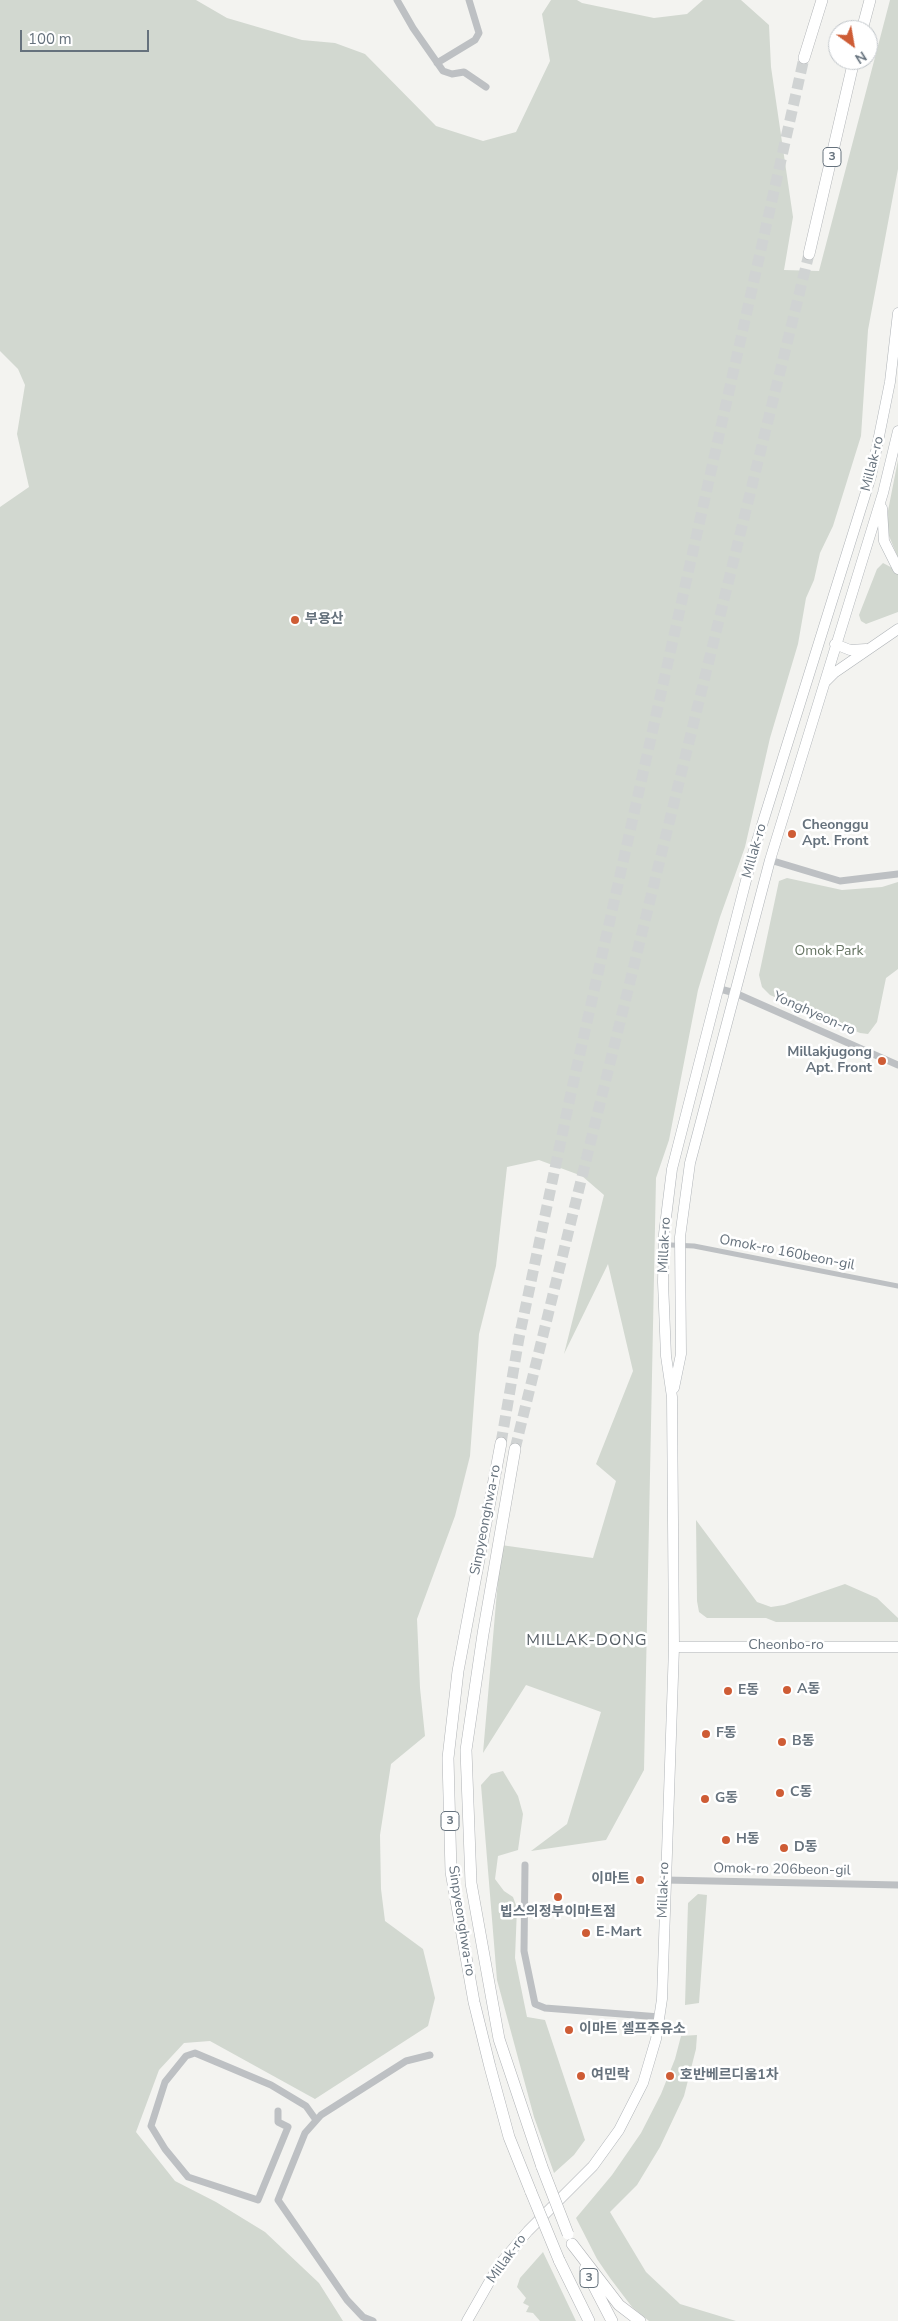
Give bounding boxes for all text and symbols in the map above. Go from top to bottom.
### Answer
scale bar [22,20,151,52]
north arrow [828,20,878,70]
text: 100 m [28,29,72,49]
text: N [851,46,870,68]
road number: 3 [823,148,841,166]
street label: Millak-ro [858,435,888,493]
place label: 부용산 [305,612,344,628]
marker: 부용산 [289,614,301,626]
place label: Cheonggu Apt. Front [802,818,869,850]
street label: Millak-ro [739,822,771,880]
marker: Cheonggu Apt. Front [786,828,798,840]
park label: Omok Park [794,944,864,960]
street label: Yonghyeon-ro [770,988,858,1040]
place label: Millakjugong Apt. Front [787,1045,872,1078]
marker: Millakjugong Apt. Front [876,1055,888,1067]
street label: Millak-ro [655,1217,675,1273]
street label: Omok-ro 160beon-gil [718,1232,856,1274]
street label: Sinpyeonghwa-ro [467,1463,505,1577]
district label: MILLAK-DONG [525,1631,649,1651]
street label: Cheonbo-ro [748,1638,824,1654]
place label: A동 [797,1682,820,1698]
place label: E동 [738,1683,759,1699]
marker: A동 [781,1684,793,1696]
marker: E동 [722,1685,734,1697]
place label: F동 [716,1726,737,1742]
marker: F동 [700,1728,712,1740]
place label: B동 [792,1734,815,1750]
marker: B동 [776,1736,788,1748]
place label: C동 [790,1785,812,1801]
marker: C동 [774,1787,786,1799]
place label: G동 [715,1791,738,1807]
marker: G동 [699,1793,711,1805]
road number: 3 [441,1812,459,1830]
place label: H동 [736,1832,760,1848]
marker: H동 [720,1834,732,1846]
place label: D동 [794,1840,818,1856]
marker: D동 [778,1842,790,1854]
street label: Omok-ro 206beon-gil [713,1860,851,1880]
street label: Millak-ro [655,1862,673,1918]
street label: Sinpyeonghwa-ro [444,1864,478,1978]
place label: 이마트 [591,1872,630,1888]
marker: 이마트 [634,1874,646,1886]
marker: 빕스의정부이마트점 [552,1891,564,1903]
place label: 빕스의정부이마트점 [500,1905,616,1921]
place label: E-Mart [596,1925,641,1941]
marker: E-Mart [580,1927,592,1939]
place label: 이마트 셀프주유소 [579,2022,686,2038]
marker: 이마트 셀프주유소 [563,2024,575,2036]
place label: 여민락 [591,2068,630,2084]
place label: 호반베르디움1차 [680,2068,779,2084]
marker: 여민락 [575,2070,587,2082]
marker: 호반베르디움1차 [664,2070,676,2082]
street label: Millak-ro [484,2231,530,2287]
road number: 3 [580,2268,598,2288]

